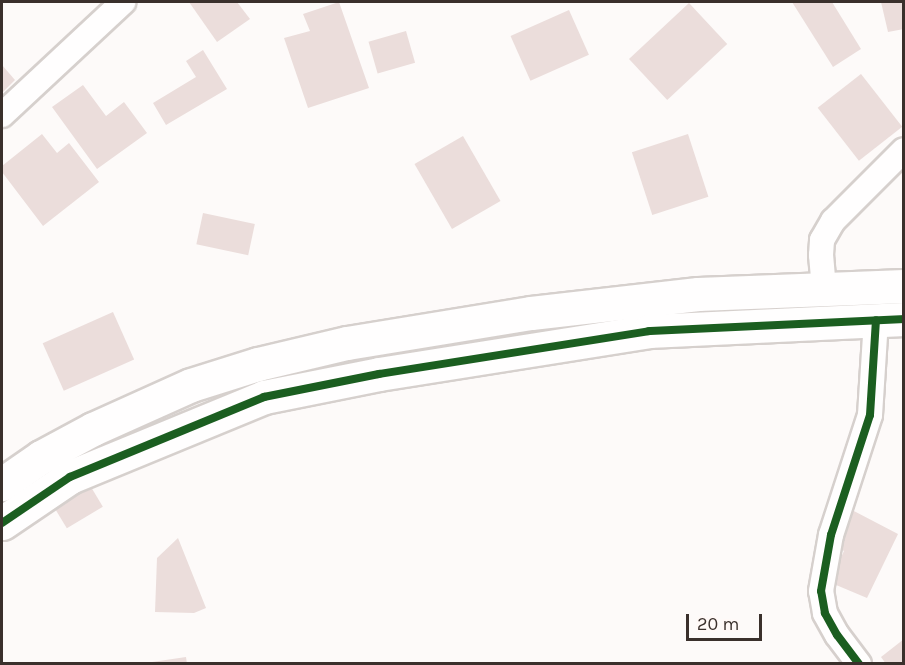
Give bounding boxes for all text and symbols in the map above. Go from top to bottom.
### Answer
scale bar [689,602,766,640]
text: 20 m [697,613,739,635]

